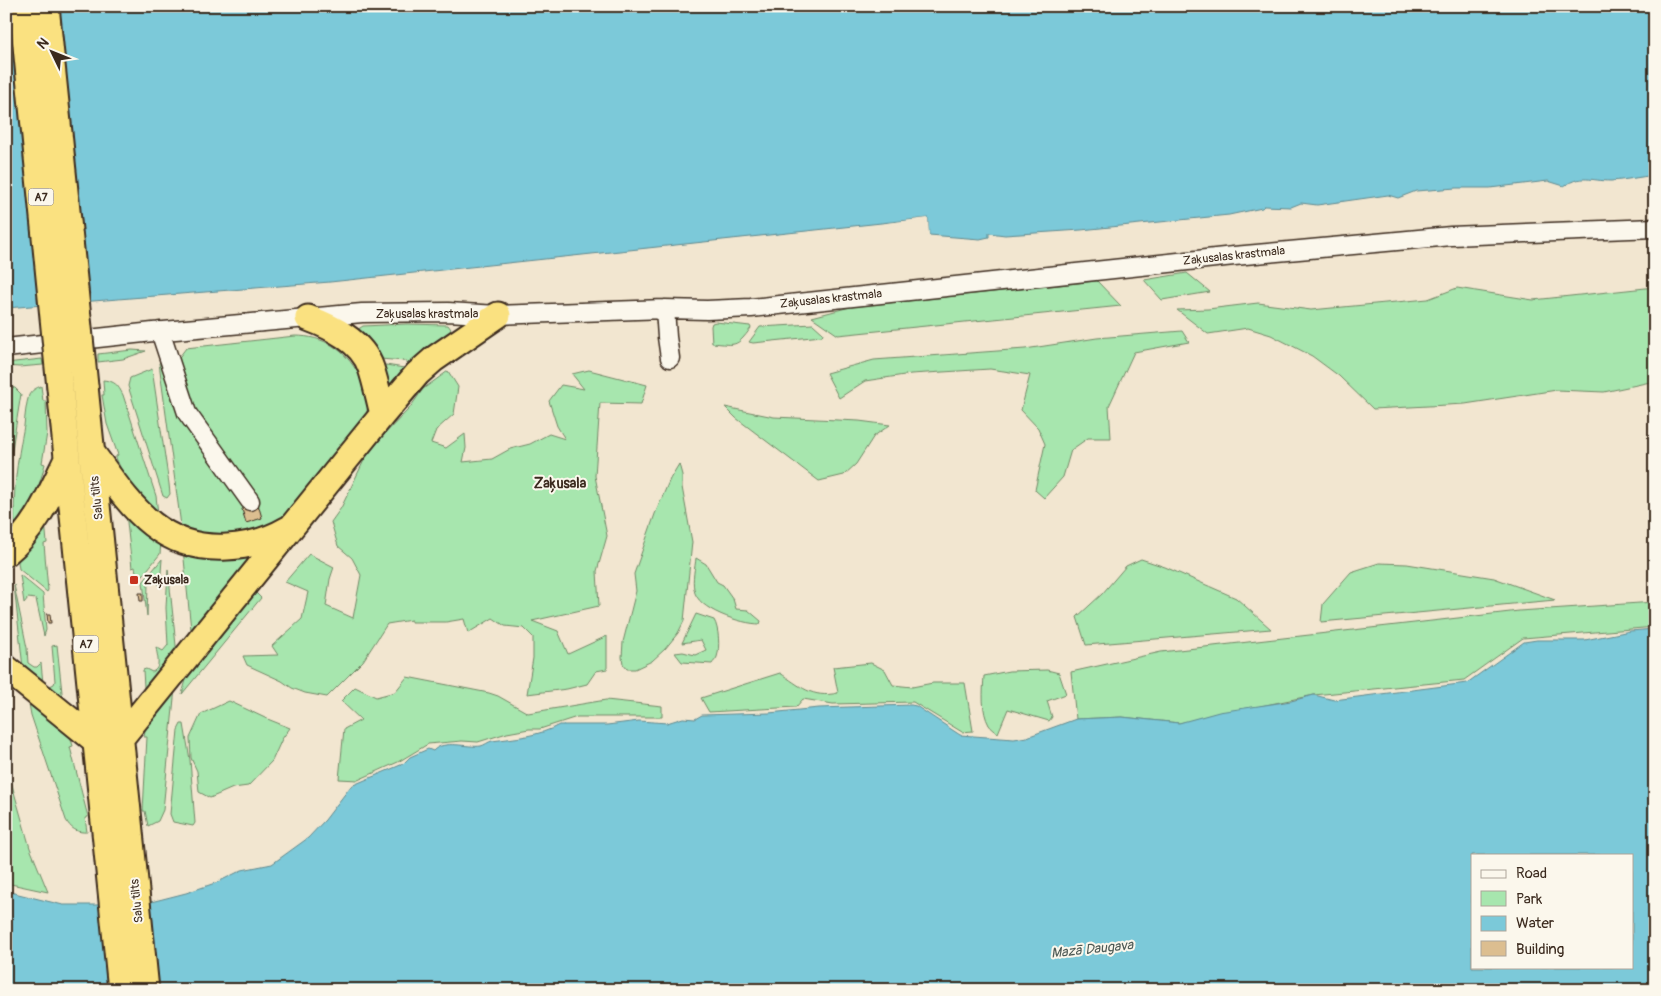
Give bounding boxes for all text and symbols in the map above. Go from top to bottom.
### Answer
north arrow [28,28,78,78]
text: N [33,34,52,53]
road number: A7 [28,188,54,206]
street label: Zaķusalas krastmala [1182,243,1286,269]
street label: Zaķusalas krastmala [779,286,883,312]
street label: Zaķusalas krastmala [376,307,479,322]
street label: Salu tilts [87,475,107,521]
district label: Zaķusala [534,475,587,493]
place label: Zaķusala [144,573,189,589]
marker: Zaķusala [128,574,140,586]
road number: A7 [74,636,98,652]
legend [1471,854,1634,968]
text: Road [1516,864,1547,883]
street label: Salu tilts [127,878,147,924]
text: Park [1516,890,1543,909]
text: Water [1516,914,1555,933]
water label: Mazā Daugava [1050,936,1135,962]
text: Building [1516,940,1564,959]

